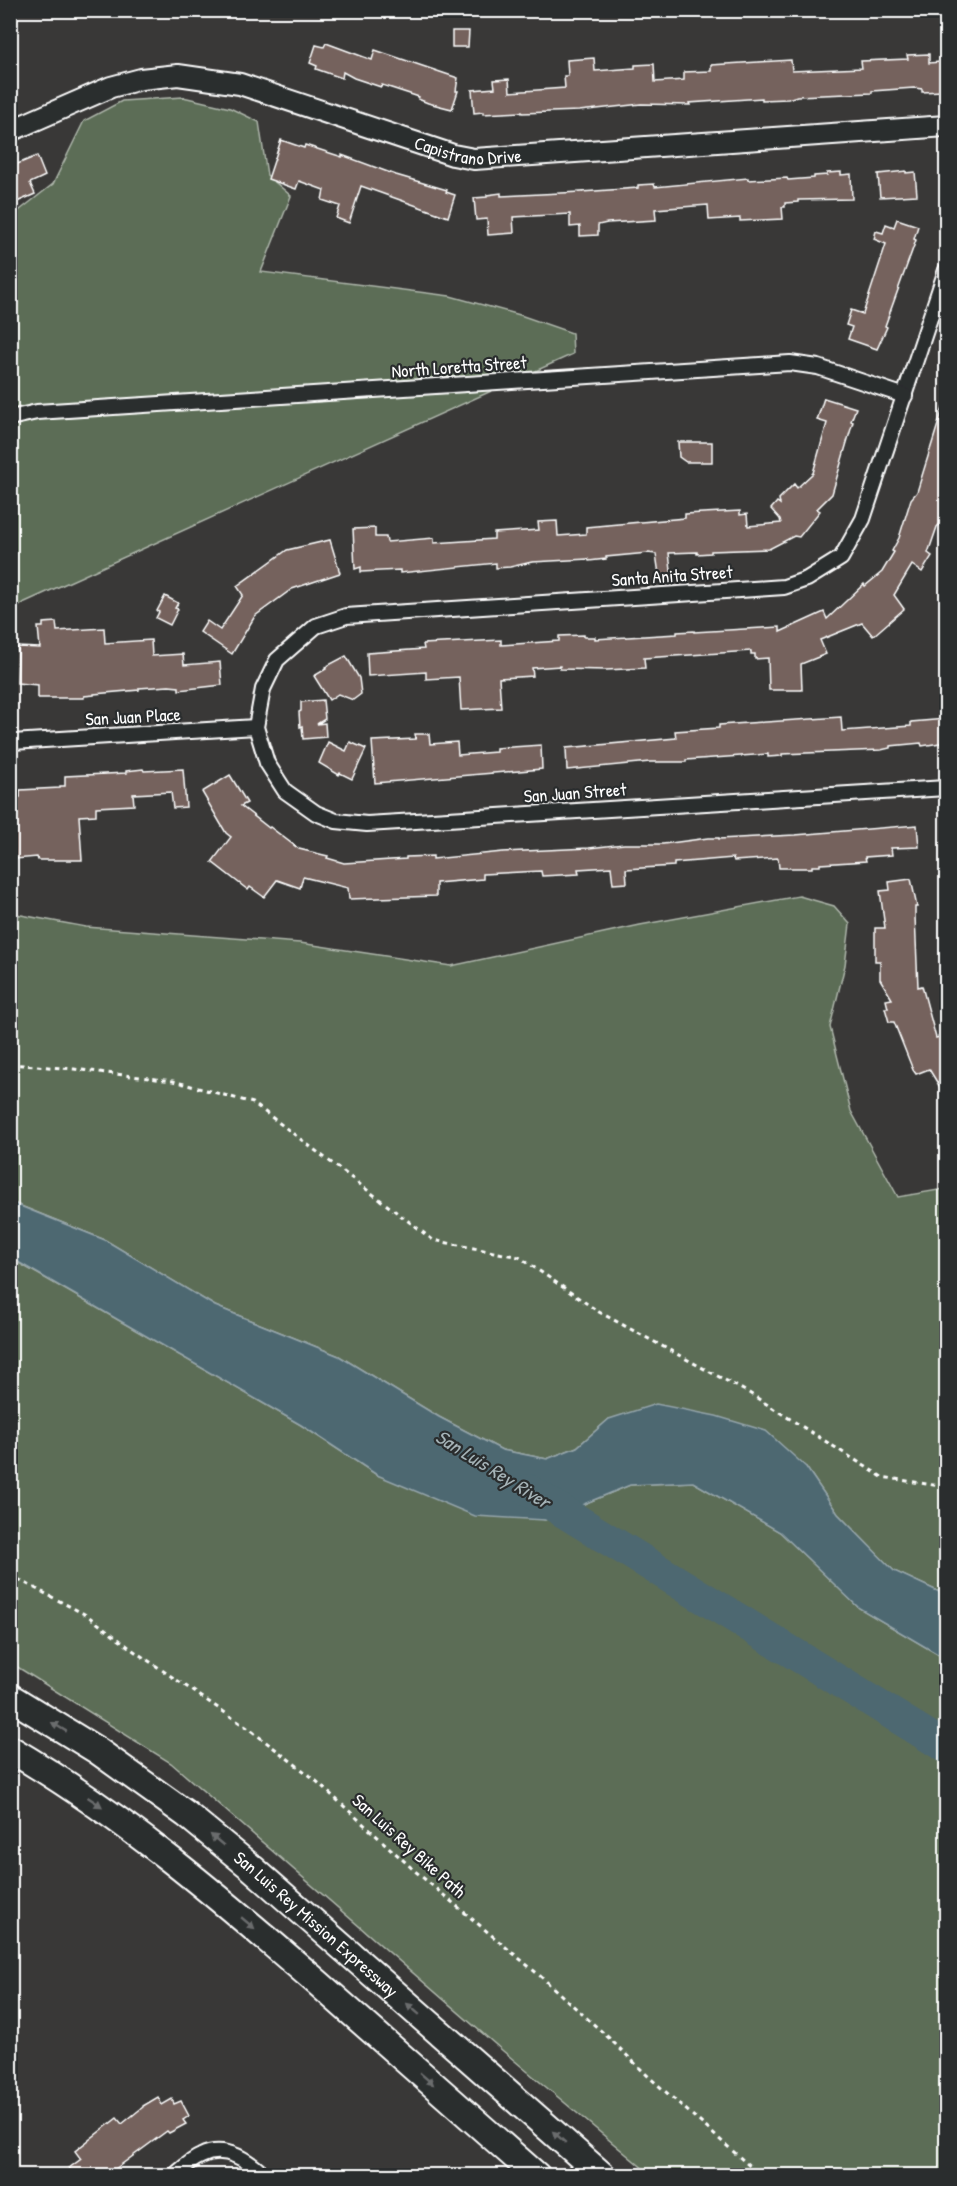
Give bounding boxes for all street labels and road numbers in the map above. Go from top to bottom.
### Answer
street label: Capistrano Drive [411,130,522,171]
street label: North Loretta Street [391,349,528,384]
street label: Santa Anita Street [611,559,734,592]
street label: San Juan Place [85,702,181,731]
street label: San Juan Street [523,776,628,809]
street label: San Luis Rey Bike Path [347,1788,472,1904]
street label: San Luis Rey Mission Expressway [229,1845,404,2003]

